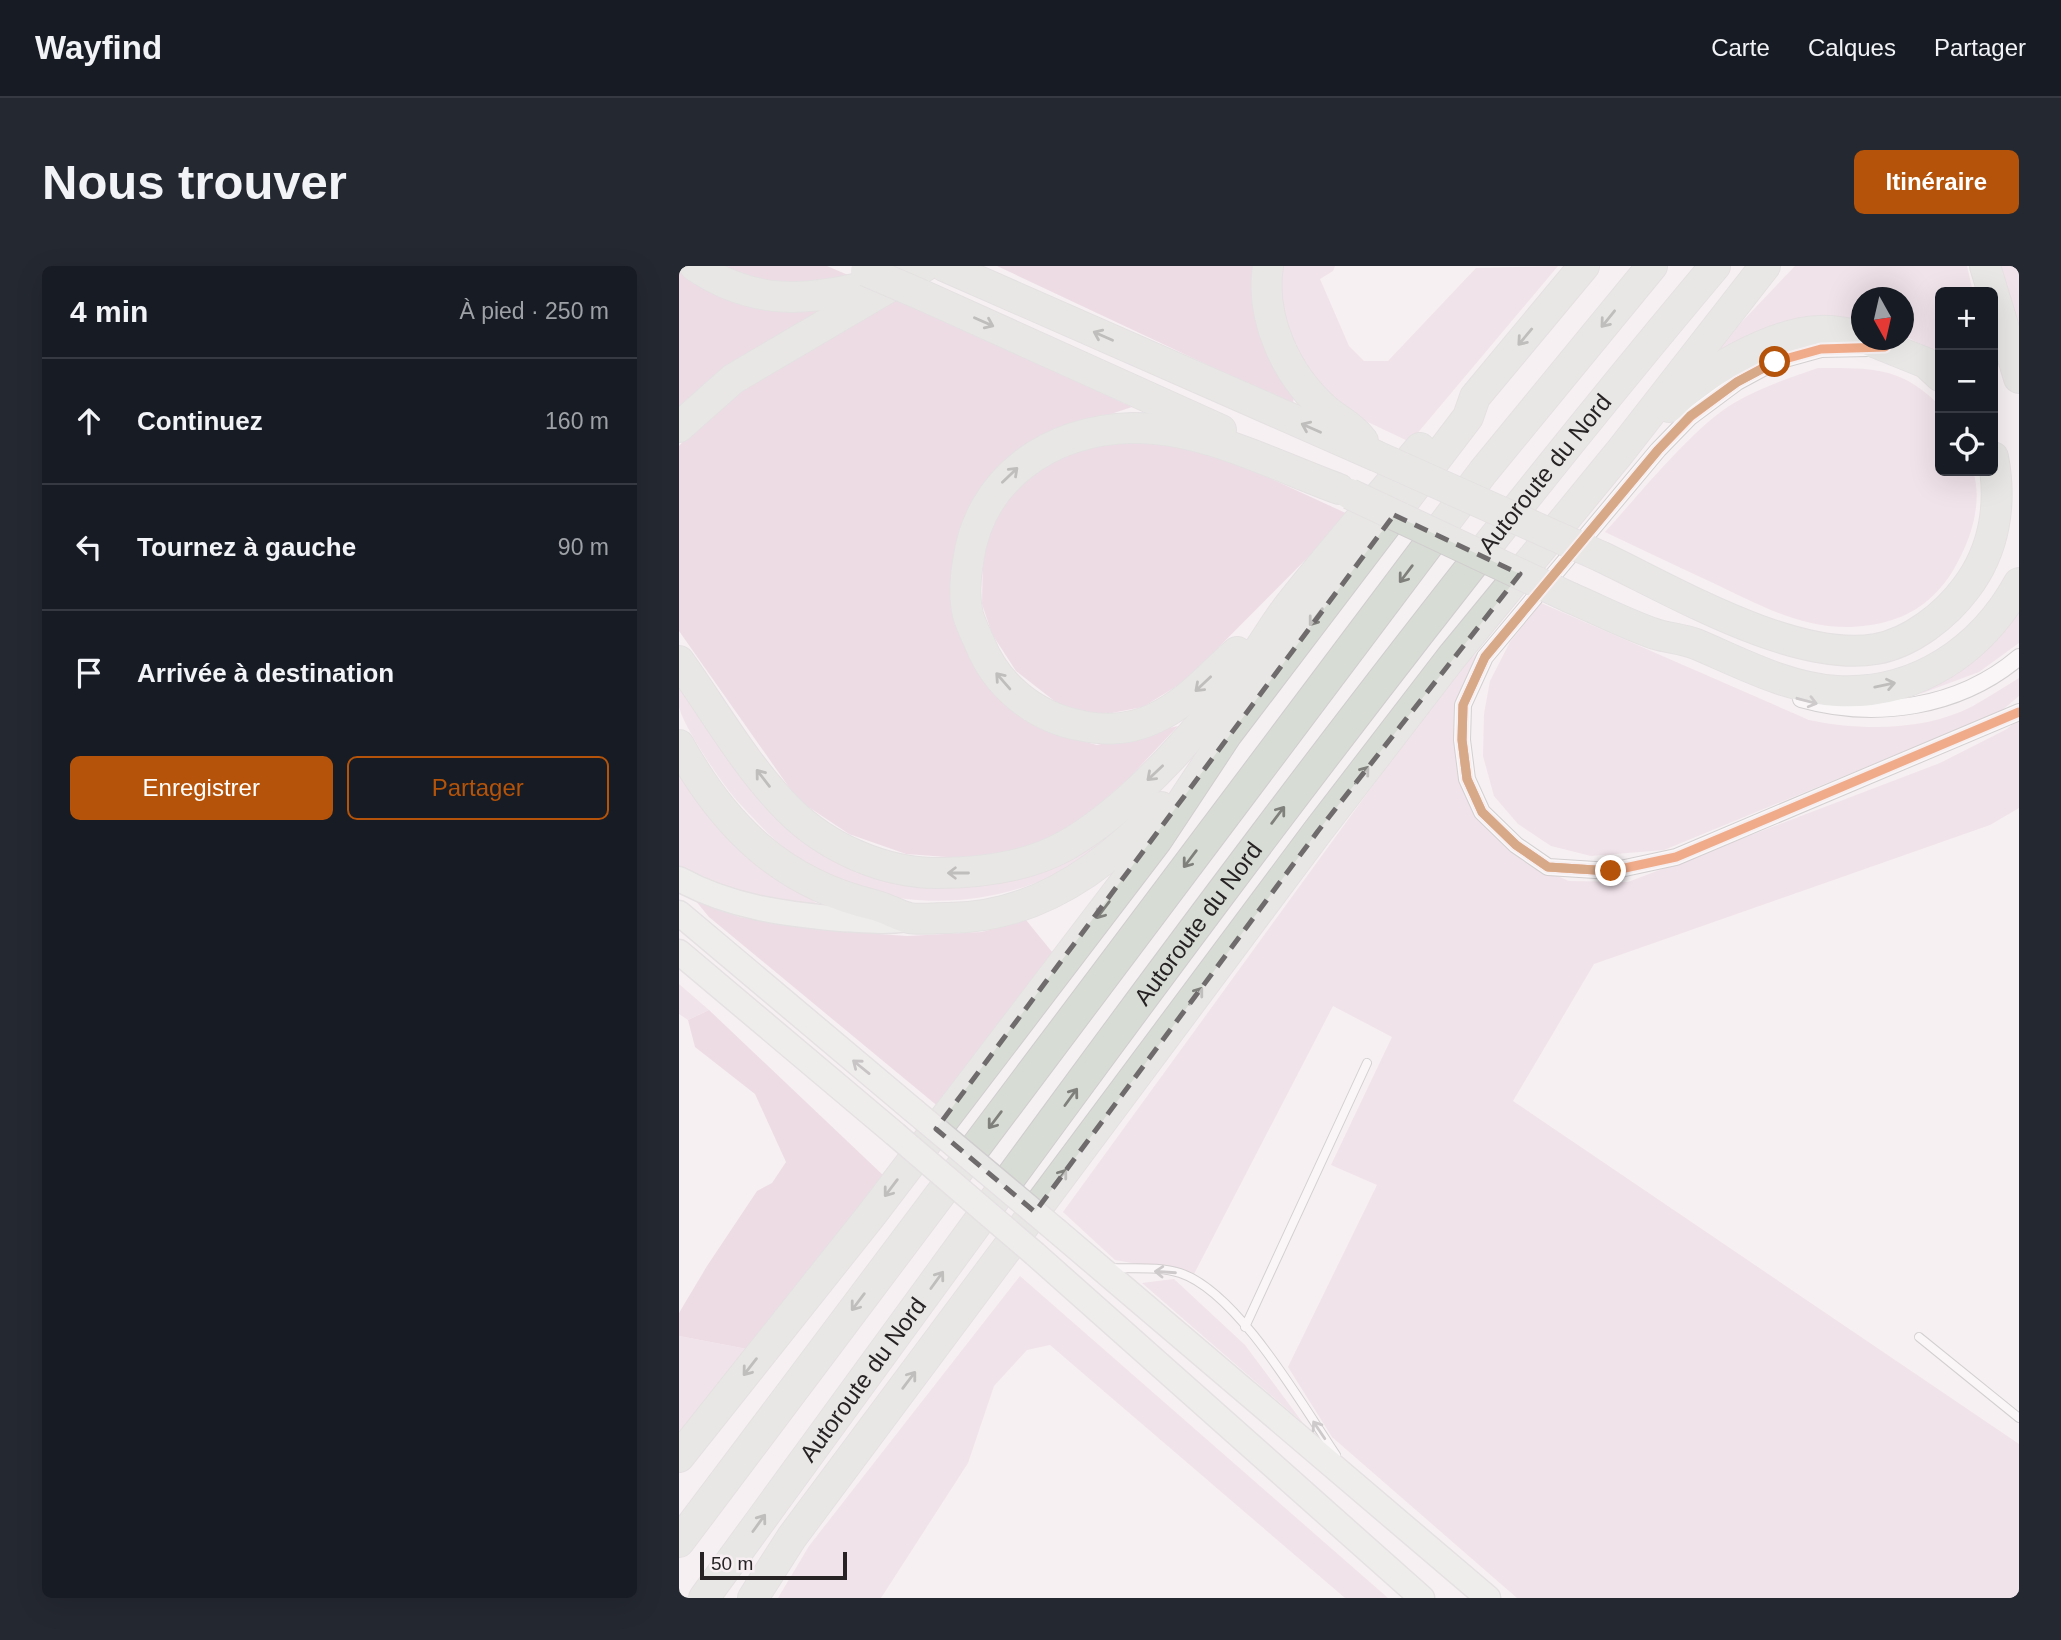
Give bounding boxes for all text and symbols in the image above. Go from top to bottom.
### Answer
text: Wayfind [35,29,162,66]
text: Carte [1711,34,1770,61]
text: Calques [1808,34,1896,61]
text: Partager [1934,34,2026,61]
button: Itinéraire [1854,150,2019,214]
text: Nous trouver [42,155,347,209]
north arrow [1851,287,1914,350]
map controls [1935,287,1998,476]
button: + [1935,287,1998,350]
text: 4 min [70,295,148,328]
text: À pied · 250 m [459,298,609,324]
one-way arrow [1600,309,1616,327]
one-way arrow [973,316,994,330]
one-way arrow [1517,328,1533,346]
one-way arrow [1093,329,1114,342]
route start [1759,346,1790,377]
button: − [1935,350,1998,413]
street label: Autoroute du Nord [1473,388,1616,559]
icon: ahead [70,402,108,440]
text: Continuez [137,406,263,436]
text: 160 m [545,408,609,434]
button: locate [1935,413,1998,476]
one-way arrow [1301,421,1323,434]
one-way arrow [1001,467,1018,484]
icon: left [70,528,108,566]
text: Tournez à gauche [137,532,356,562]
text: 90 m [558,534,609,560]
one-way arrow [1399,564,1414,583]
one-way arrow [1309,607,1324,626]
icon: arrive [70,654,108,692]
text: Arrivée à destination [137,658,394,688]
one-way arrow [995,672,1011,690]
one-way arrow [1194,676,1212,692]
one-way arrow [1874,678,1896,691]
one-way arrow [1796,695,1818,708]
button: Enregistrer [70,756,333,820]
button: Partager [347,756,609,820]
one-way arrow [1146,765,1164,781]
one-way arrow [1355,766,1370,784]
one-way arrow [755,769,770,787]
one-way arrow [1271,806,1286,825]
street label: Autoroute du Nord [1128,837,1267,1010]
one-way arrow [1183,850,1198,869]
route end [1595,855,1626,886]
one-way arrow [947,866,970,880]
one-way arrow [1096,900,1111,919]
one-way arrow [1188,986,1203,1005]
one-way arrow [852,1059,870,1074]
one-way arrow [1064,1088,1078,1107]
one-way arrow [987,1110,1002,1129]
one-way arrow [1053,1169,1067,1188]
one-way arrow [884,1179,899,1197]
one-way arrow [1154,1265,1177,1278]
one-way arrow [929,1272,944,1290]
street label: Autoroute du Nord [794,1292,931,1467]
one-way arrow [851,1292,866,1311]
one-way arrow [743,1358,758,1376]
one-way arrow [902,1371,917,1390]
one-way arrow [1312,1421,1326,1440]
one-way arrow [751,1514,766,1533]
scale bar [700,1549,847,1581]
text: 50 m [711,1553,753,1574]

